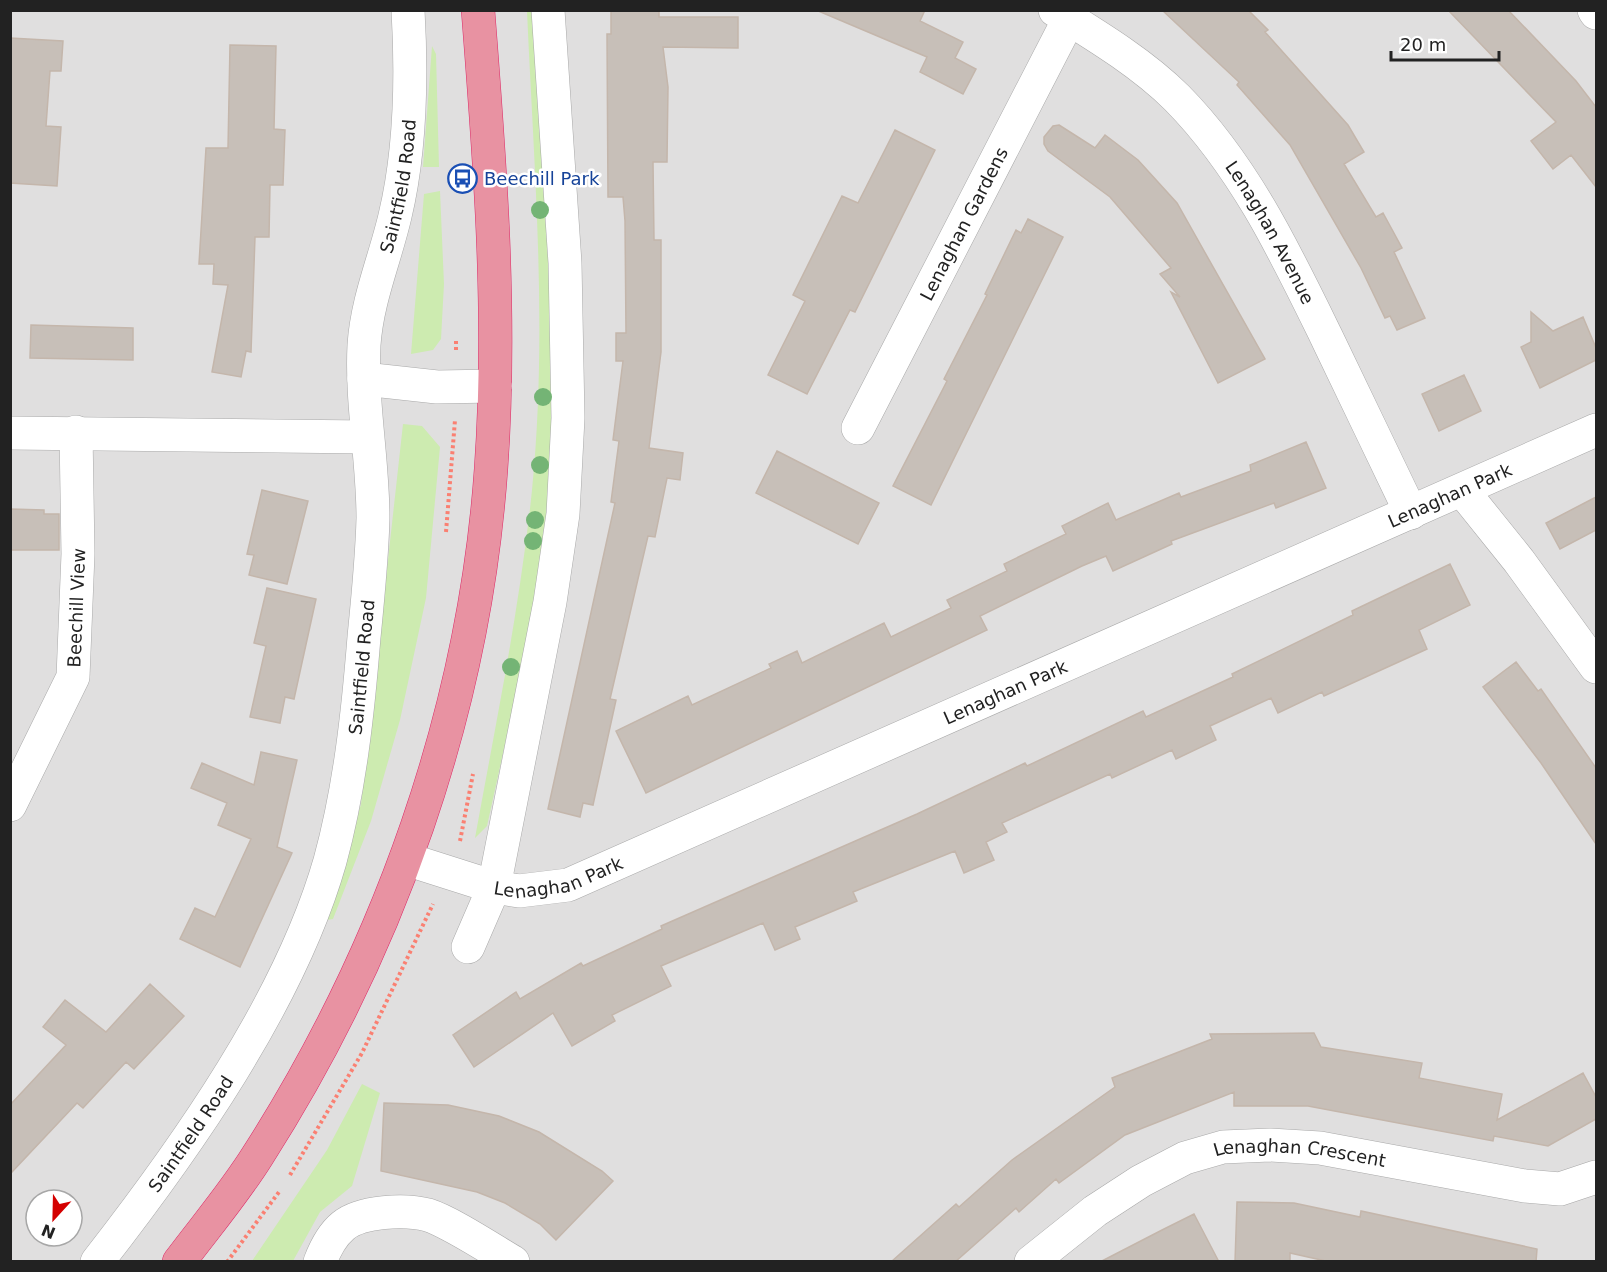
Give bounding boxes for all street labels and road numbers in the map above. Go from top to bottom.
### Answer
street label: Saintfield Road [375,118,419,255]
street label: Lenaghan Gardens [915,143,1012,304]
street label: Lenaghan Avenue [1222,156,1319,307]
street label: Lenaghan Park [1384,458,1515,531]
street label: Beechill View [63,548,89,668]
street label: Saintfield Road [344,599,378,736]
street label: Lenaghan Park [940,655,1071,728]
street label: Lenaghan Park [492,851,626,902]
street label: Saintfield Road [143,1072,237,1196]
street label: Lenaghan Crescent [1211,1134,1388,1171]

